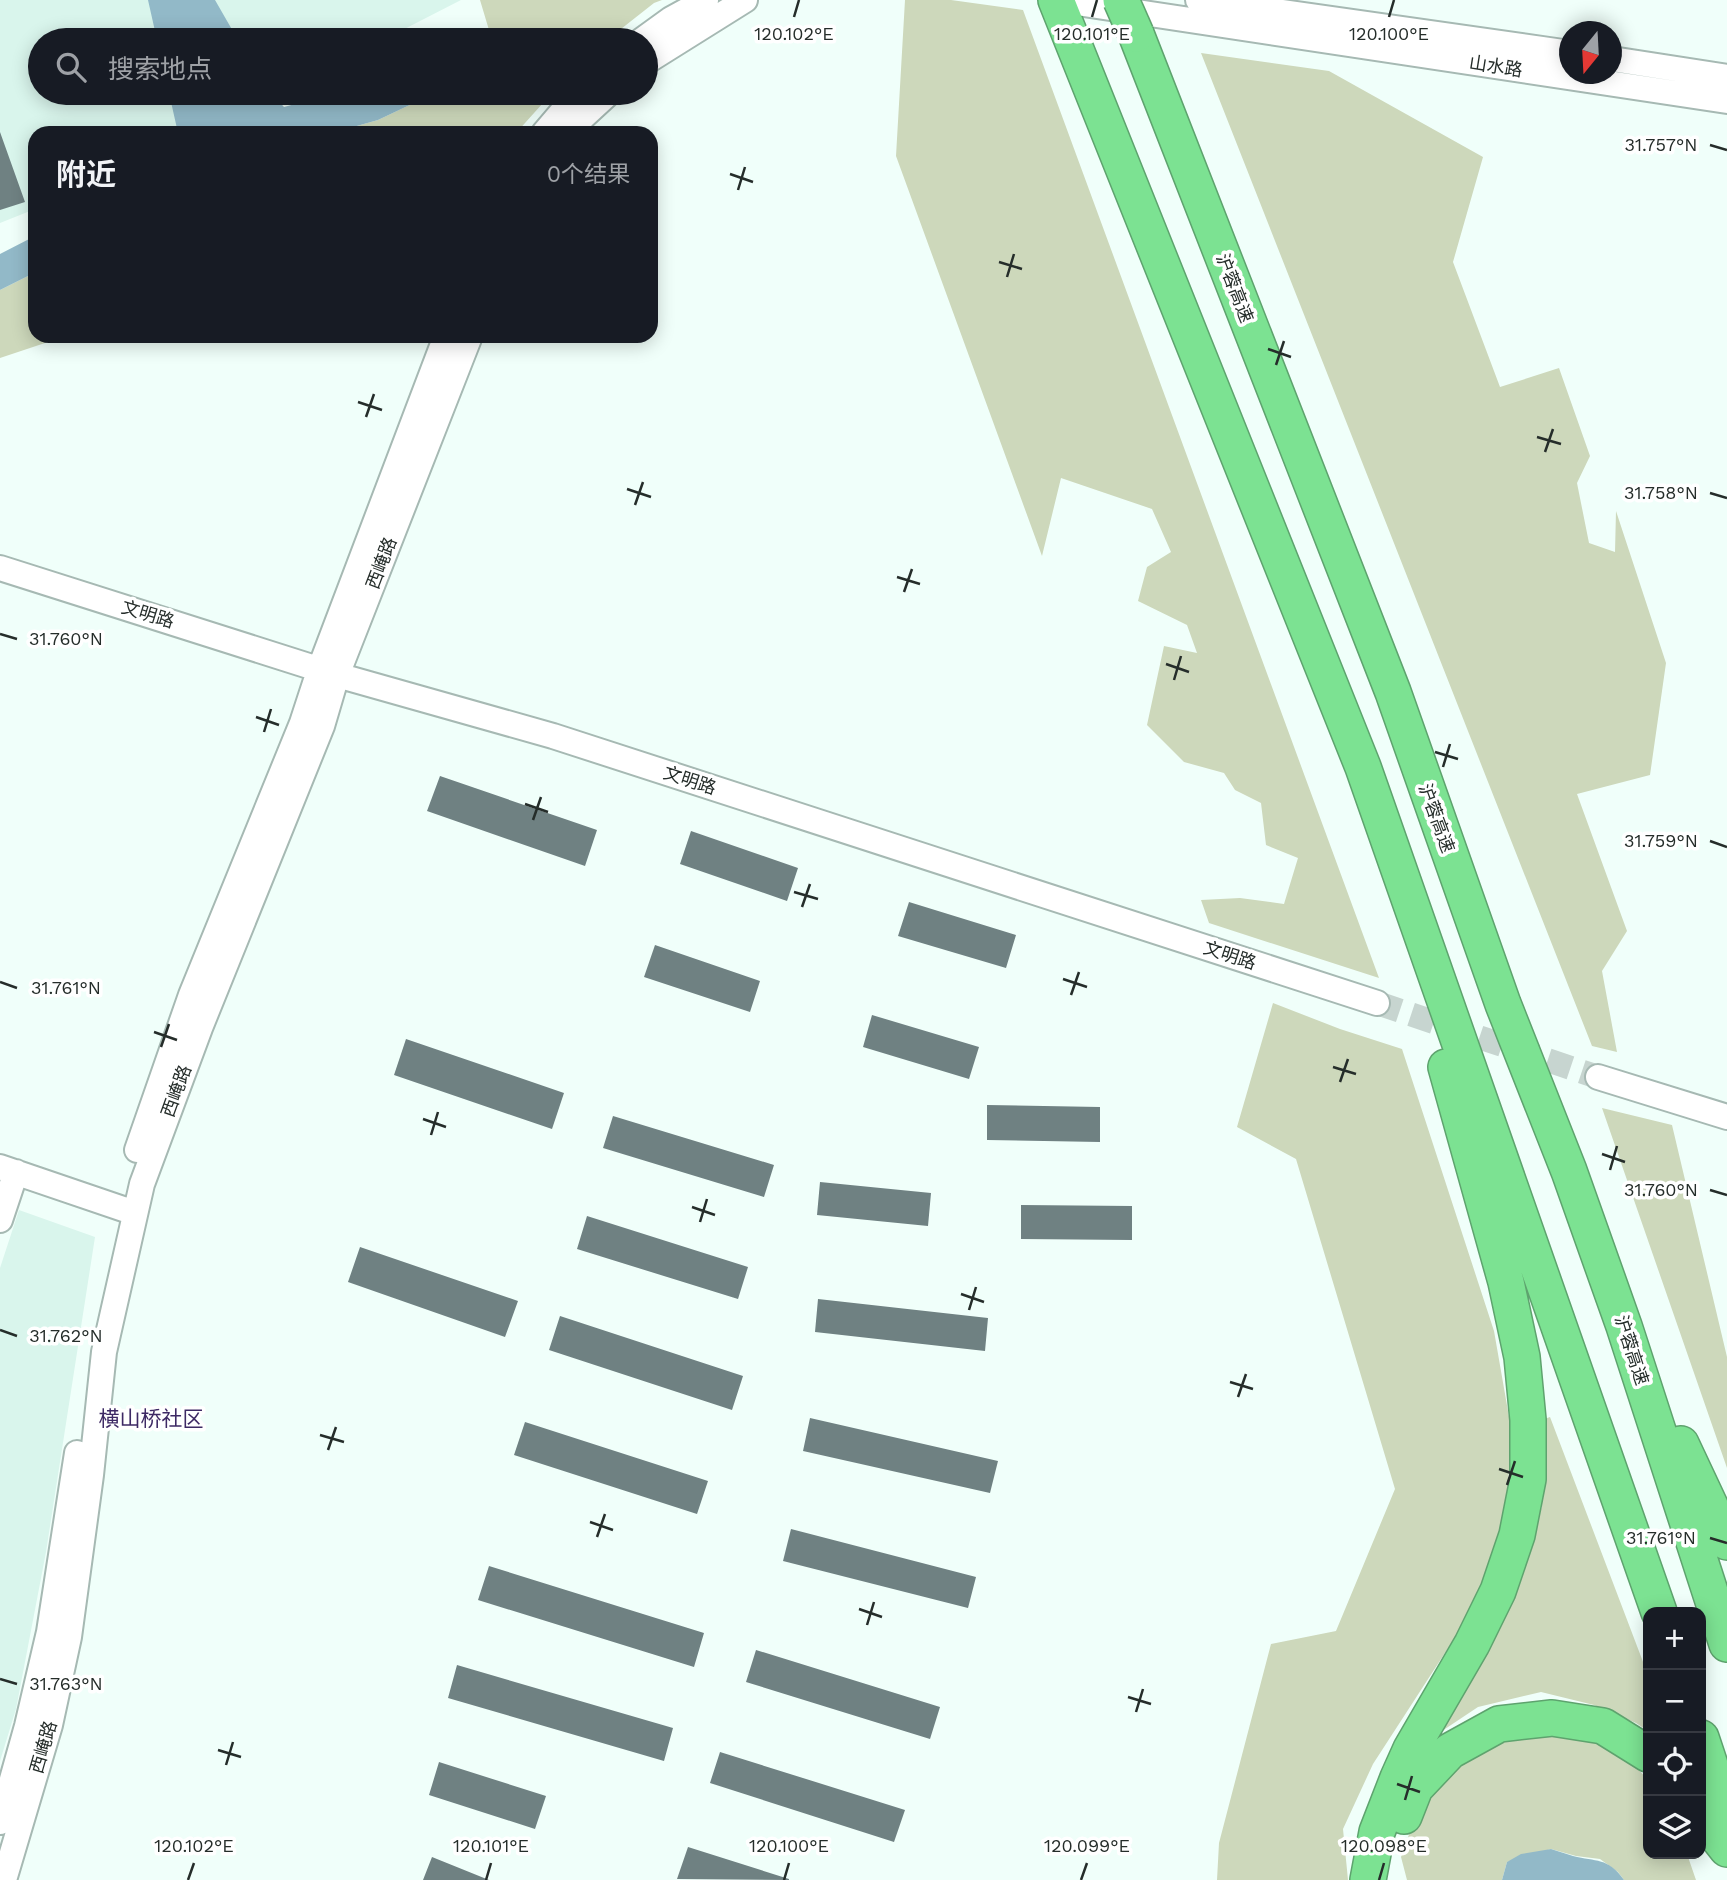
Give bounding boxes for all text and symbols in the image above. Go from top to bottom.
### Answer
north arrow [1559,21,1622,84]
text: 120.102°E [754,23,834,44]
text: 120.101°E [1054,23,1130,44]
text: 120.100°E [1349,23,1429,44]
search box [28,28,658,105]
icon: search [52,48,90,86]
street label: 山水路 [1468,51,1524,81]
text: 搜索地点 [108,54,212,84]
text: 31.757°N [1625,134,1697,155]
text: 附近 [56,157,116,192]
text: 0个结果 [547,161,630,188]
street label: 沪蓉高速 [1212,251,1258,325]
text: 31.758°N [1624,482,1698,503]
street label: 西崦路 [362,534,400,592]
street label: 文明路 [119,596,177,632]
text: 31.760°N [29,628,103,649]
street label: 文明路 [661,762,719,798]
street label: 沪蓉高速 [1415,781,1459,855]
text: 31.759°N [1624,830,1698,851]
street label: 文明路 [1201,937,1259,973]
text: 31.761°N [31,977,101,998]
street label: 西崦路 [157,1062,195,1120]
text: 31.760°N [1624,1179,1698,1200]
street label: 沪蓉高速 [1611,1313,1653,1387]
text: 31.762°N [29,1325,103,1346]
district label: 横山桥社区 [99,1406,204,1431]
text: 31.761°N [1626,1527,1696,1548]
map controls [1643,1607,1706,1859]
button: + [1643,1607,1706,1670]
button: − [1643,1670,1706,1733]
text: 31.763°N [29,1673,103,1694]
street label: 西崦路 [25,1718,61,1776]
button: locate [1643,1733,1706,1796]
button: layers [1643,1796,1706,1859]
text: 120.102°E [154,1835,234,1856]
text: 120.101°E [453,1835,529,1856]
text: 120.100°E [749,1835,829,1856]
text: 120.099°E [1044,1835,1130,1856]
text: 120.098°E [1341,1835,1427,1856]

